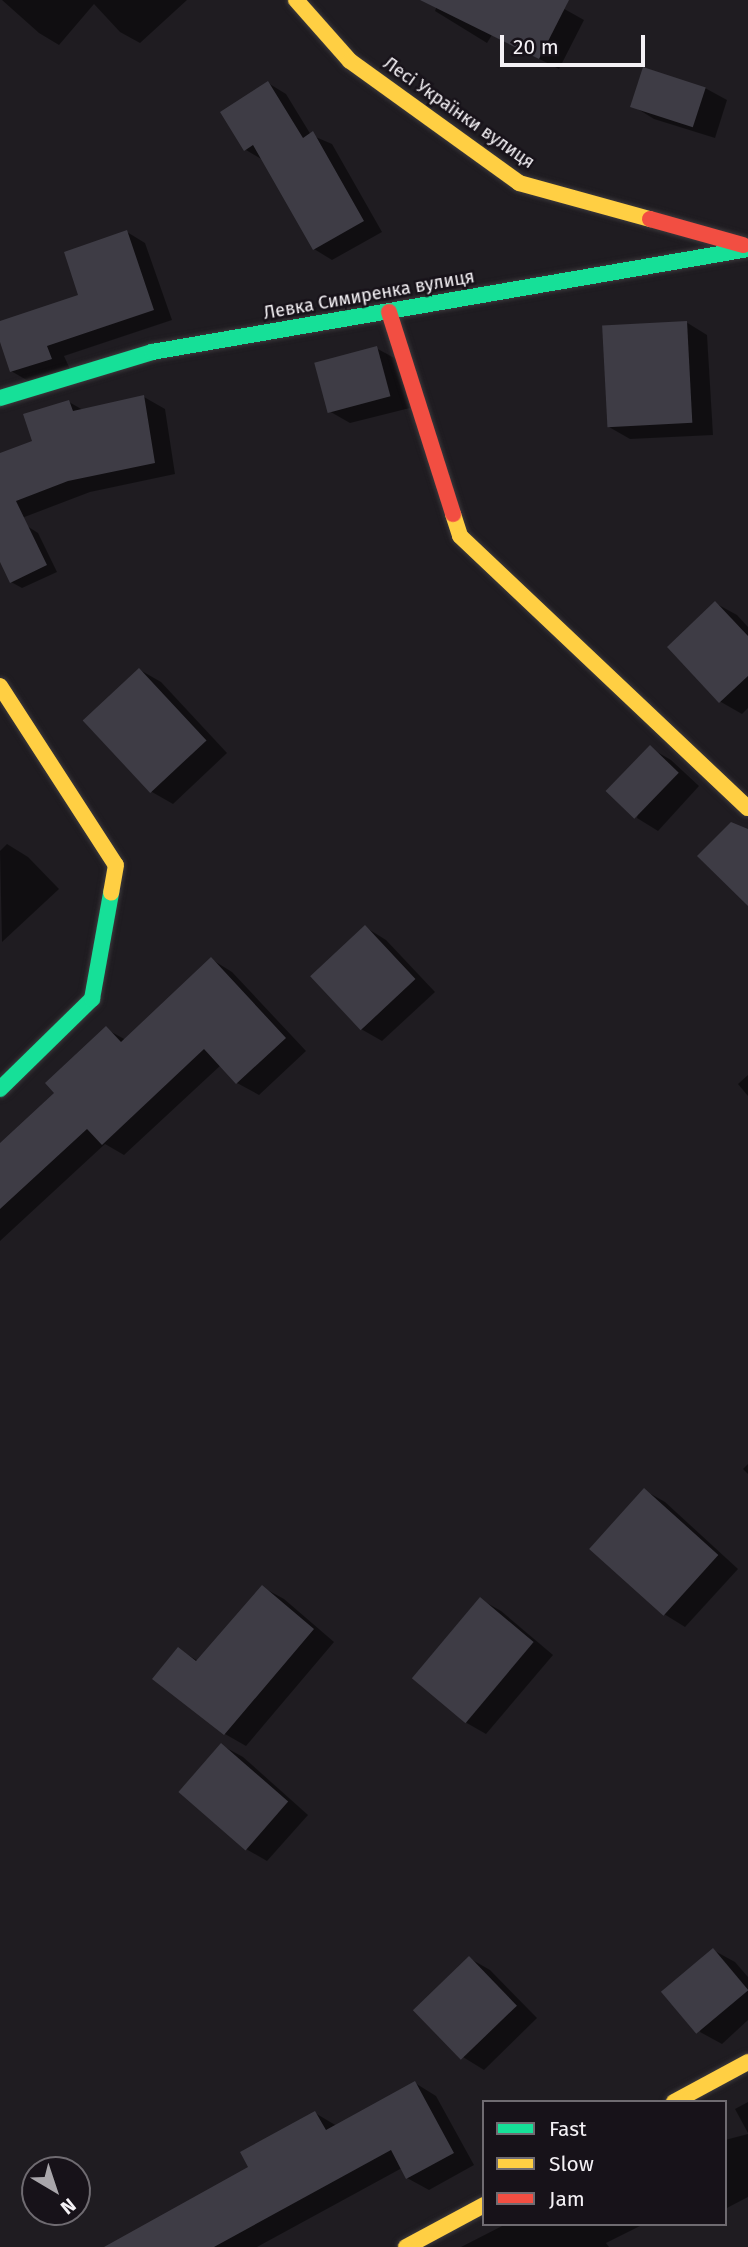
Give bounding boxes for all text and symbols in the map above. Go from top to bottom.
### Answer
scale bar [503,21,648,65]
text: 20 m [513,34,559,60]
street label: Лесі Українки вулиця [379,53,539,173]
street label: Левка Симиренка вулиця [262,266,476,324]
legend [482,2100,727,2226]
text: Fast [549,2116,587,2142]
text: Slow [549,2151,594,2177]
north arrow [21,2156,91,2226]
text: Jam [549,2186,585,2212]
text: N [56,2193,80,2219]

